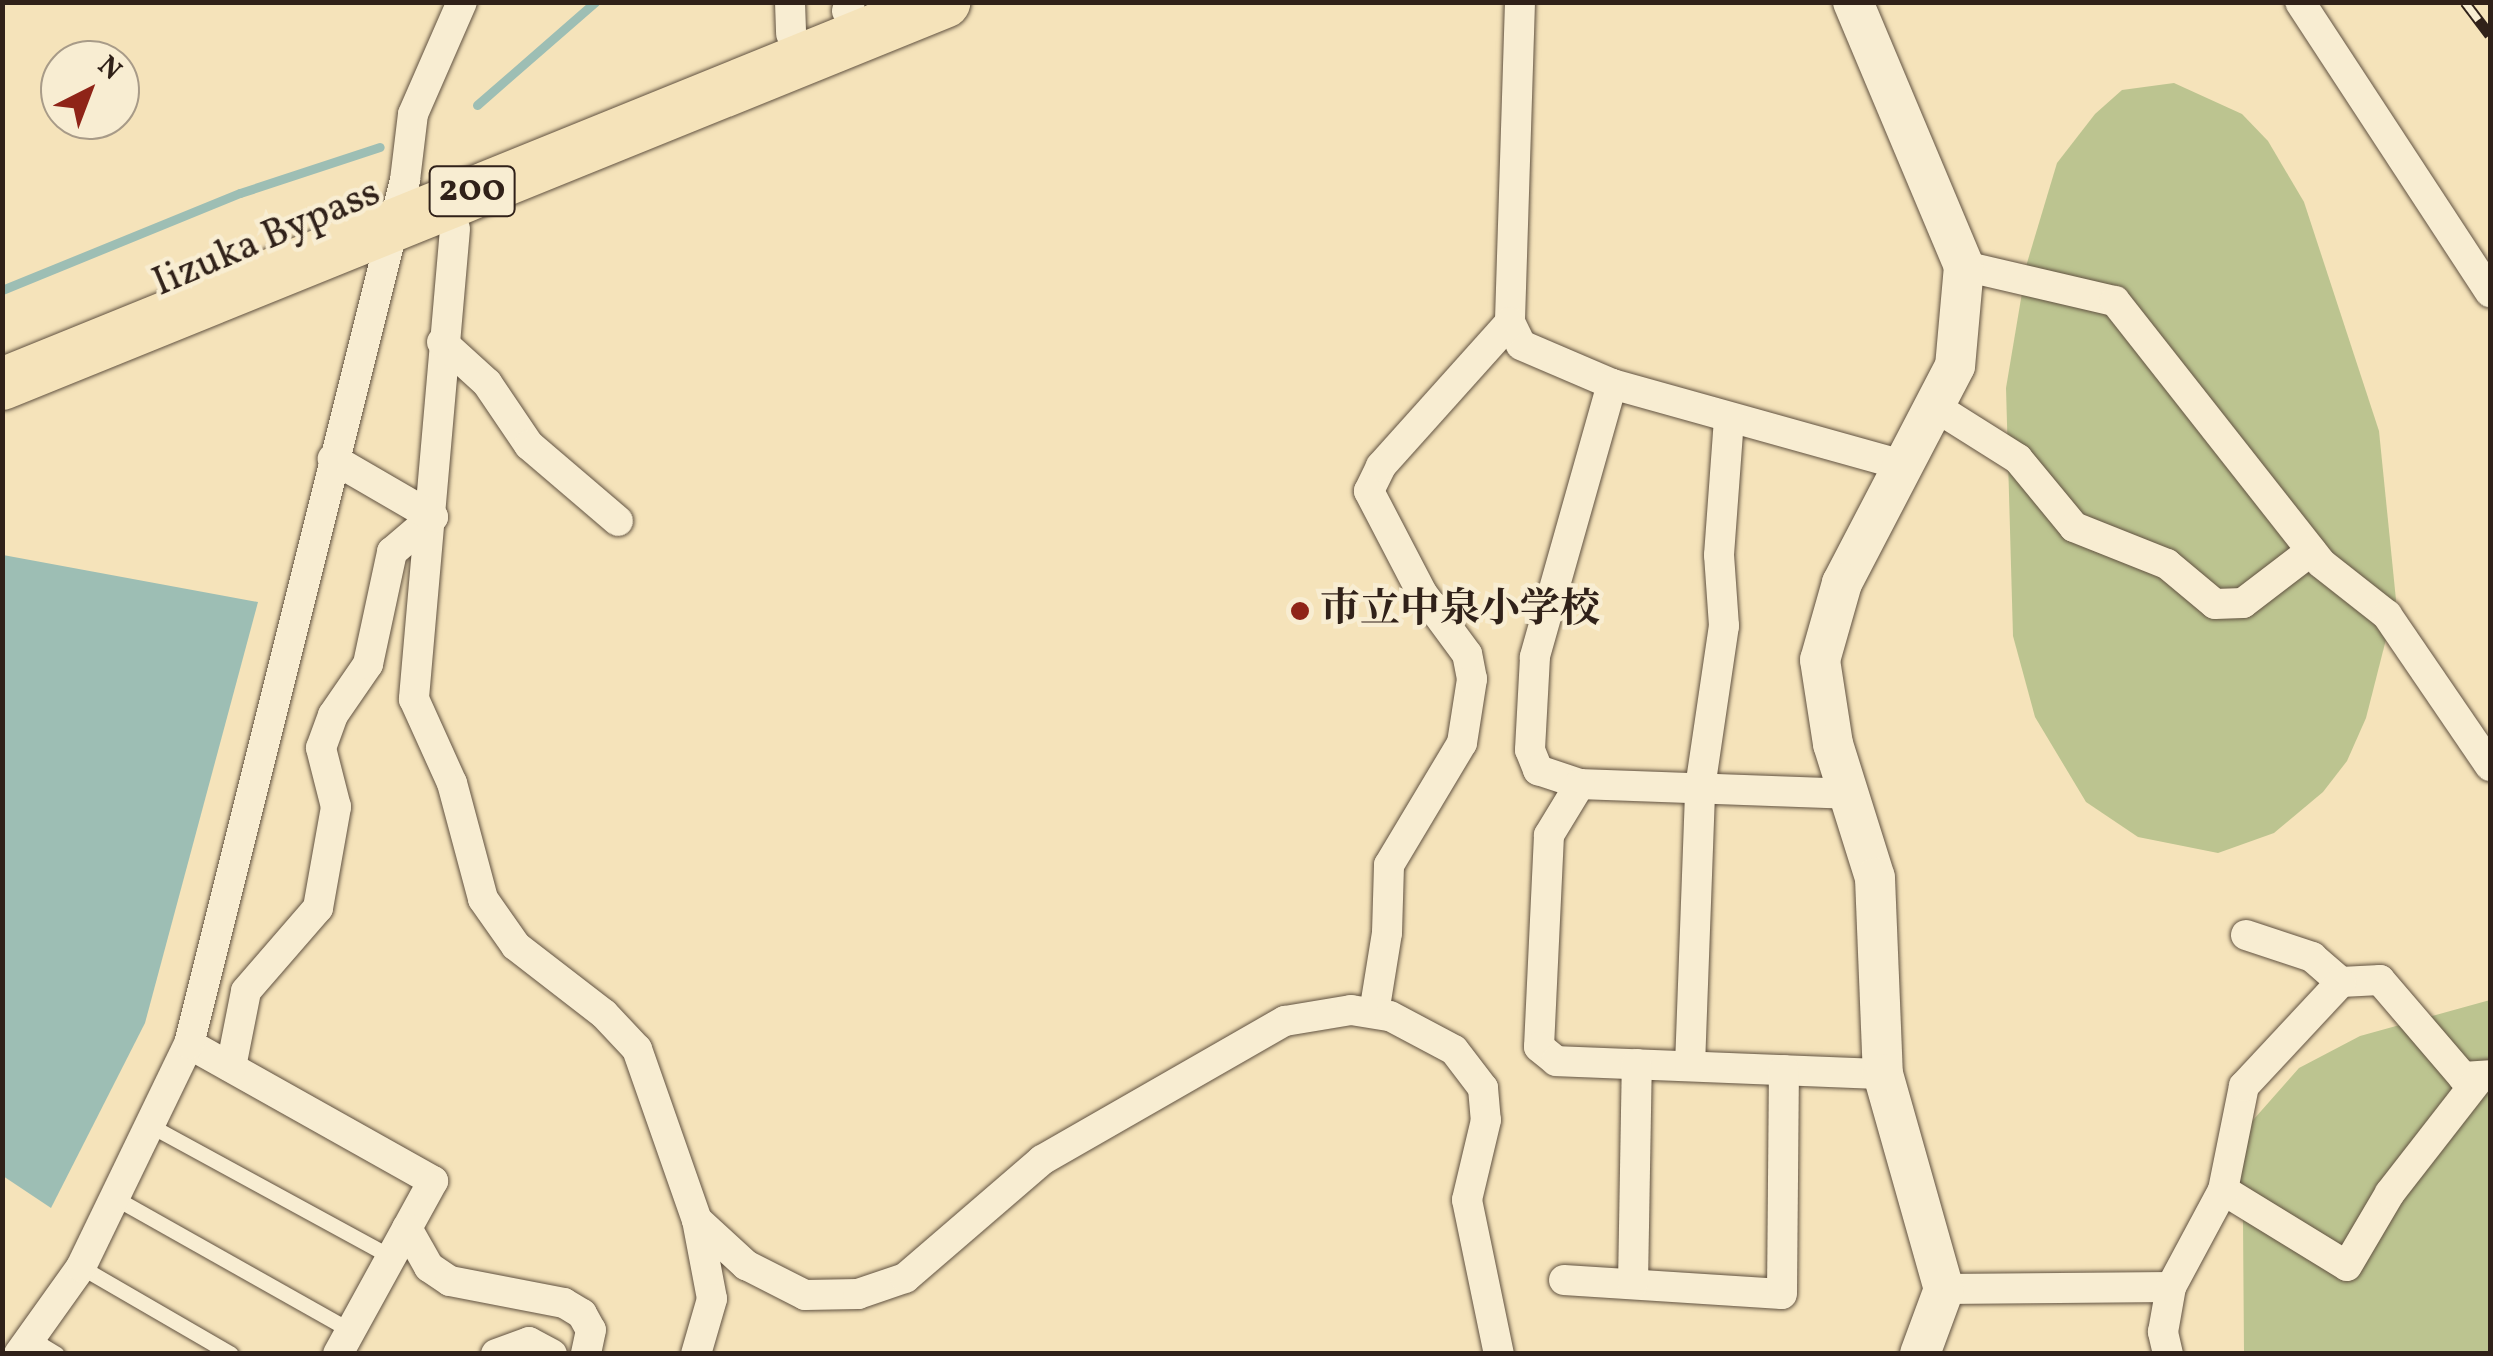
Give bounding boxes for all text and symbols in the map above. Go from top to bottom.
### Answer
north arrow [40,40,140,140]
text: N [88,48,130,90]
road number: 200 [427,158,517,224]
street label: Iizuka Bypass [146,170,388,308]
place label: 市立中泉小学校 [1320,587,1600,635]
marker: 市立中泉小学校 [1289,600,1311,622]

